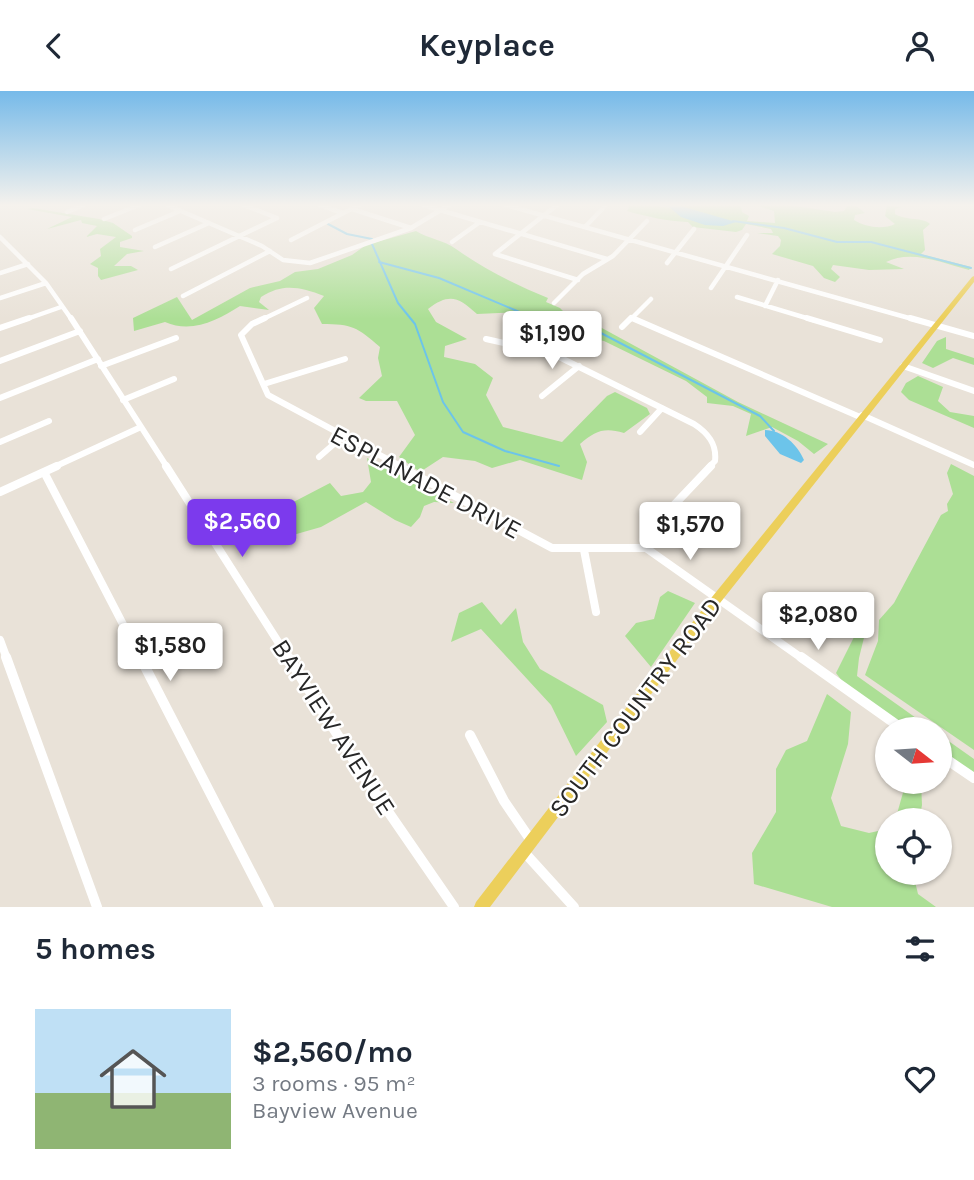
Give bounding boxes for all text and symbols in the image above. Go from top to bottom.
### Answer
icon: back [35,27,73,65]
text: Keyplace [419,27,555,64]
icon: person [901,27,939,65]
pin: $1,190 [495,311,609,371]
text: $1,190 [519,320,585,347]
street label: ESPLANADE DRIVE [325,419,527,546]
pin: $2,560 [185,499,299,559]
pin: $1,570 [633,503,747,562]
text: $2,560 [203,508,281,535]
text: $1,570 [655,511,725,538]
street label: SOUTH COUNTRY ROAD [542,591,728,824]
pin: $2,080 [761,593,875,652]
text: $2,080 [778,601,858,628]
pin: $1,580 [113,623,227,683]
text: $1,580 [134,632,206,659]
street label: BAYVIEW AVENUE [265,634,402,821]
north arrow [875,717,952,795]
map controls [875,717,952,885]
button: locate [875,808,952,885]
icon: filters [901,930,939,968]
text: 5 homes [35,931,156,967]
text: $2,560/mo [252,1034,413,1070]
icon: home [91,1037,175,1121]
icon: heart [901,1060,939,1098]
text: 3 rooms · 95 m² [252,1070,416,1097]
text: Bayview Avenue [252,1097,418,1124]

